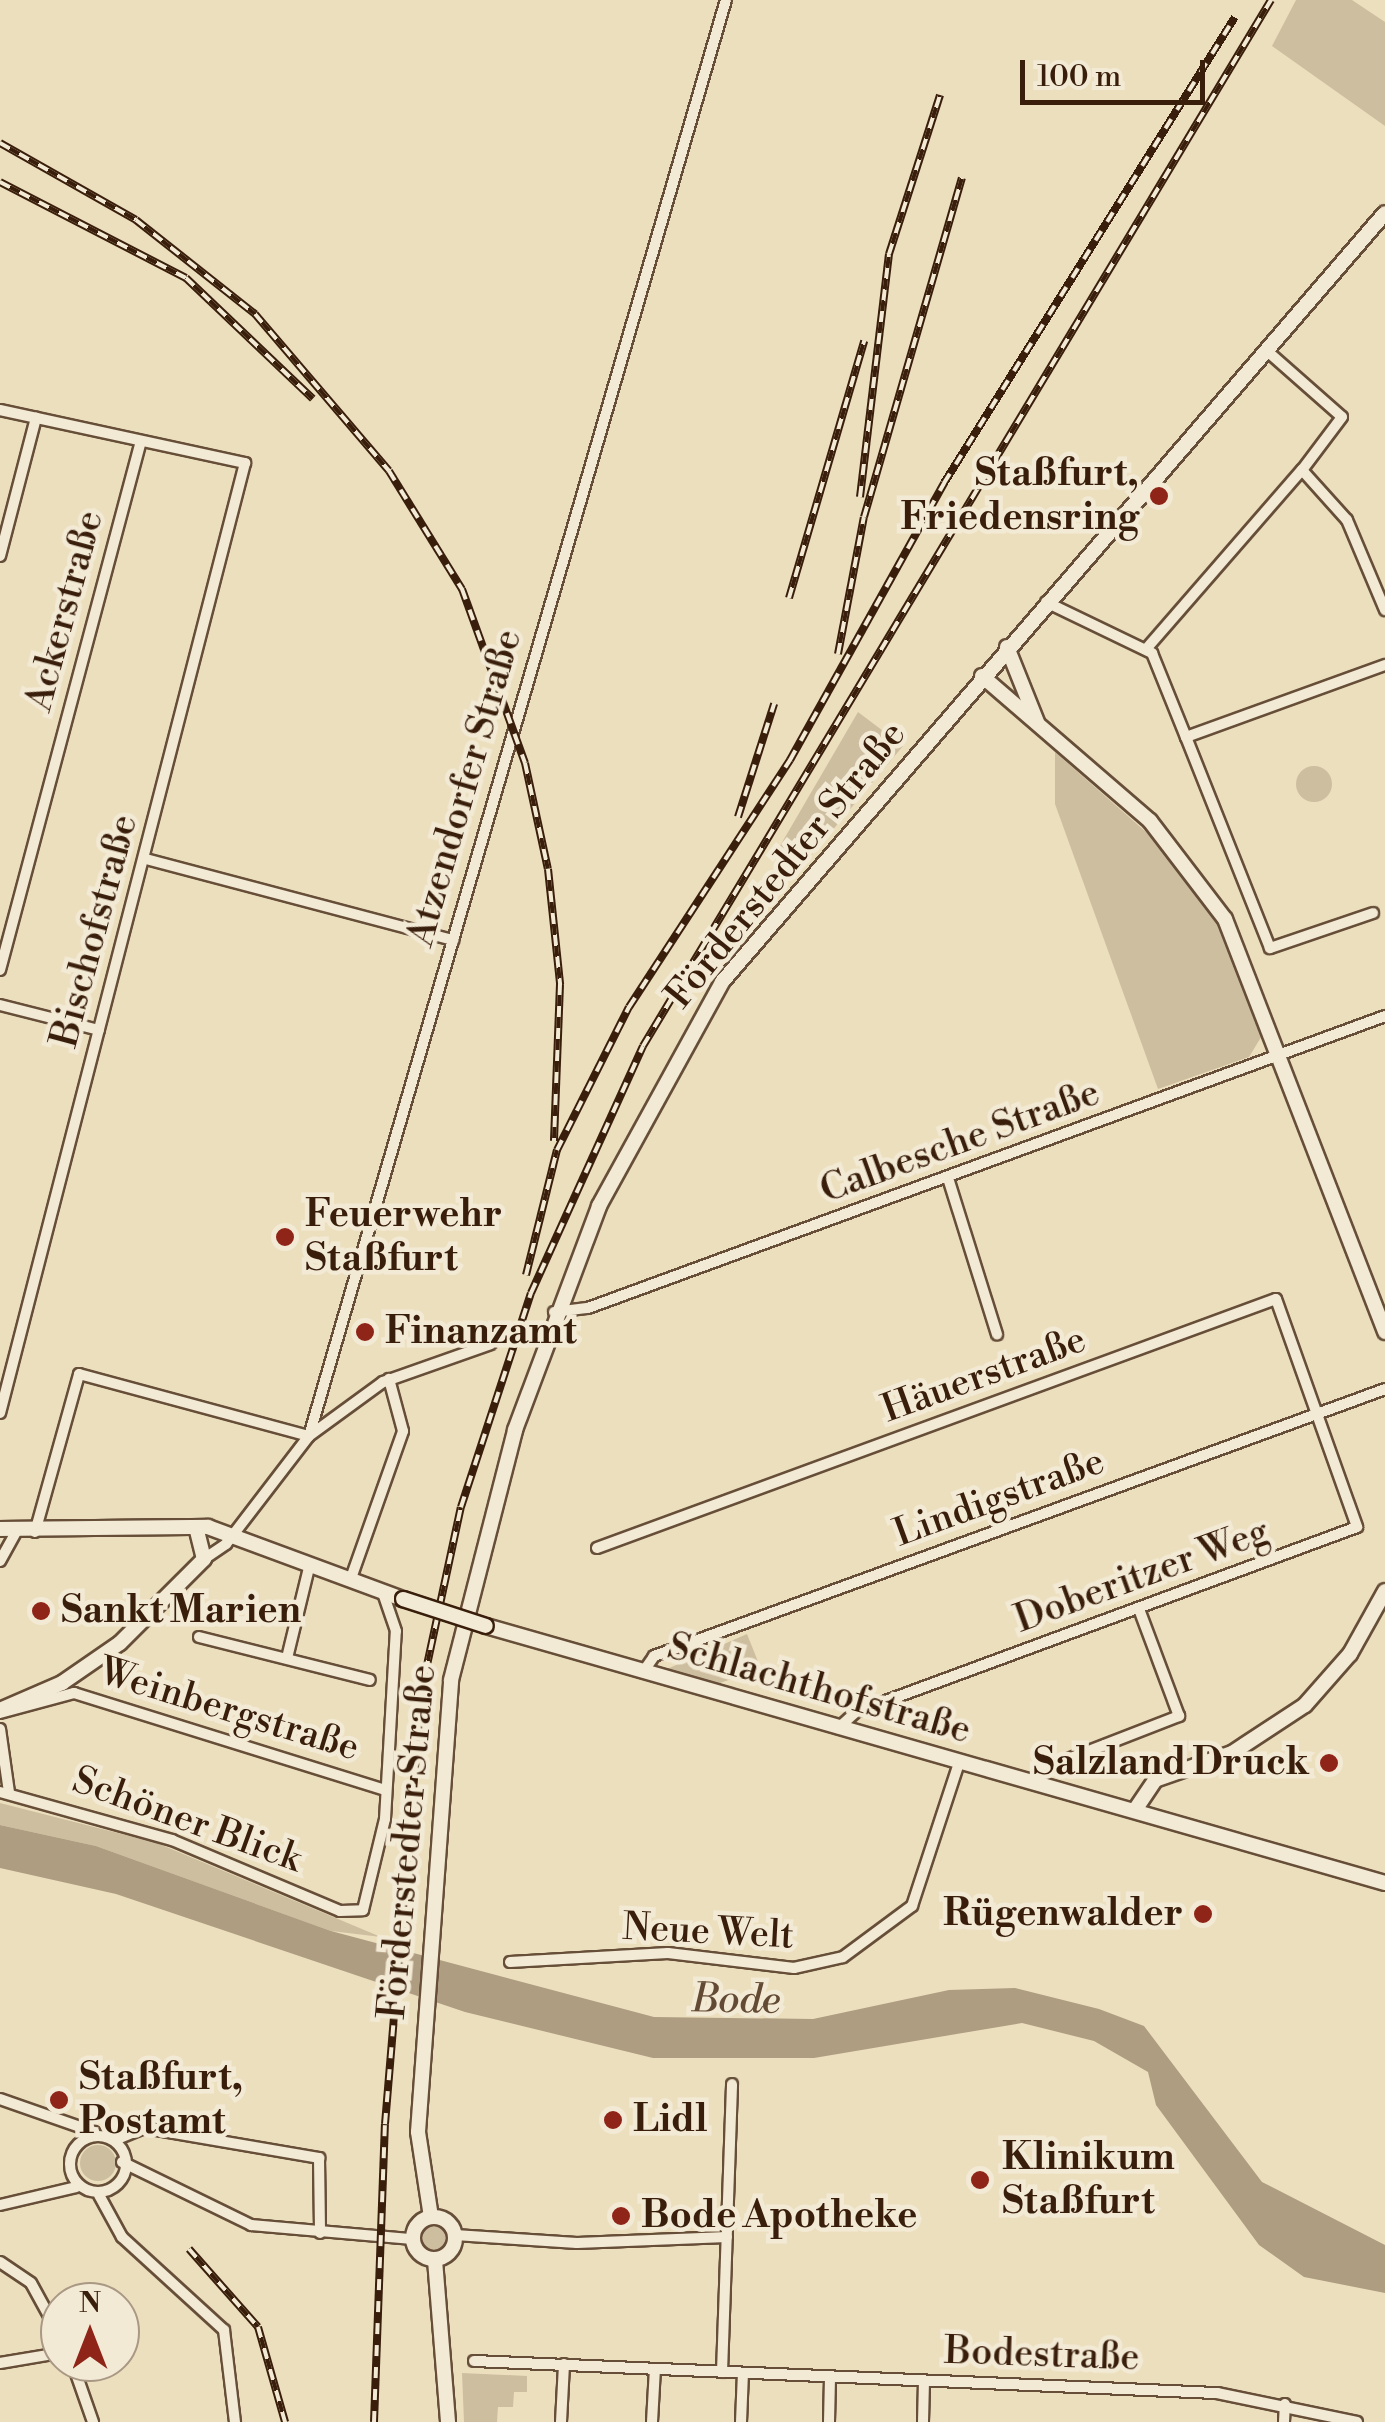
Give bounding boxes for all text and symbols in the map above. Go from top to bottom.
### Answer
scale bar [1025,40,1210,102]
text: 100 m [1037,58,1121,96]
place label: Staßfurt, Friedensring [901,451,1139,540]
marker: Staßfurt, Friedensring [1148,485,1170,507]
street label: Ackerstraße [16,506,114,716]
street label: Atzendorfer Straße [398,624,532,952]
street label: Förderstedter Straße [656,712,916,1018]
street label: Bischofstraße [42,810,148,1052]
street label: Calbesche Straße [814,1070,1106,1214]
place label: Feuerwehr Staßfurt [305,1192,502,1282]
marker: Feuerwehr Staßfurt [274,1226,296,1248]
place label: Finanzamt [385,1309,577,1355]
street label: Häuerstraße [876,1317,1092,1433]
marker: Finanzamt [354,1321,376,1343]
street label: Lindigstraße [888,1439,1110,1557]
street label: Doberitzer Weg [1009,1509,1275,1643]
place label: Sankt Marien [61,1588,301,1634]
marker: Sankt Marien [30,1600,52,1622]
street label: Schlachthofstraße [662,1624,976,1754]
street label: Weinbergstraße [93,1649,365,1771]
street label: Förderstedter Straße [370,1663,446,2021]
place label: Salzland Druck [1033,1740,1309,1786]
marker: Salzland Druck [1318,1752,1340,1774]
street label: Schöner Blick [66,1757,308,1883]
place label: Rügenwalder [943,1891,1183,1937]
marker: Rügenwalder [1192,1903,1214,1925]
street label: Neue Welt [621,1905,795,1959]
water label: Bode [691,1975,781,2025]
place label: Staßfurt, Postamt [79,2055,243,2144]
marker: Staßfurt, Postamt [48,2089,70,2111]
place label: Lidl [633,2097,707,2143]
marker: Lidl [602,2109,624,2131]
place label: Klinikum Staßfurt [1002,2135,1175,2224]
marker: Klinikum Staßfurt [967,2167,993,2193]
place label: Bode Apotheke [641,2193,917,2239]
marker: Bode Apotheke [610,2205,632,2227]
north arrow [40,2282,140,2382]
text: N [79,2286,101,2321]
street label: Bodestraße [944,2329,1140,2381]

